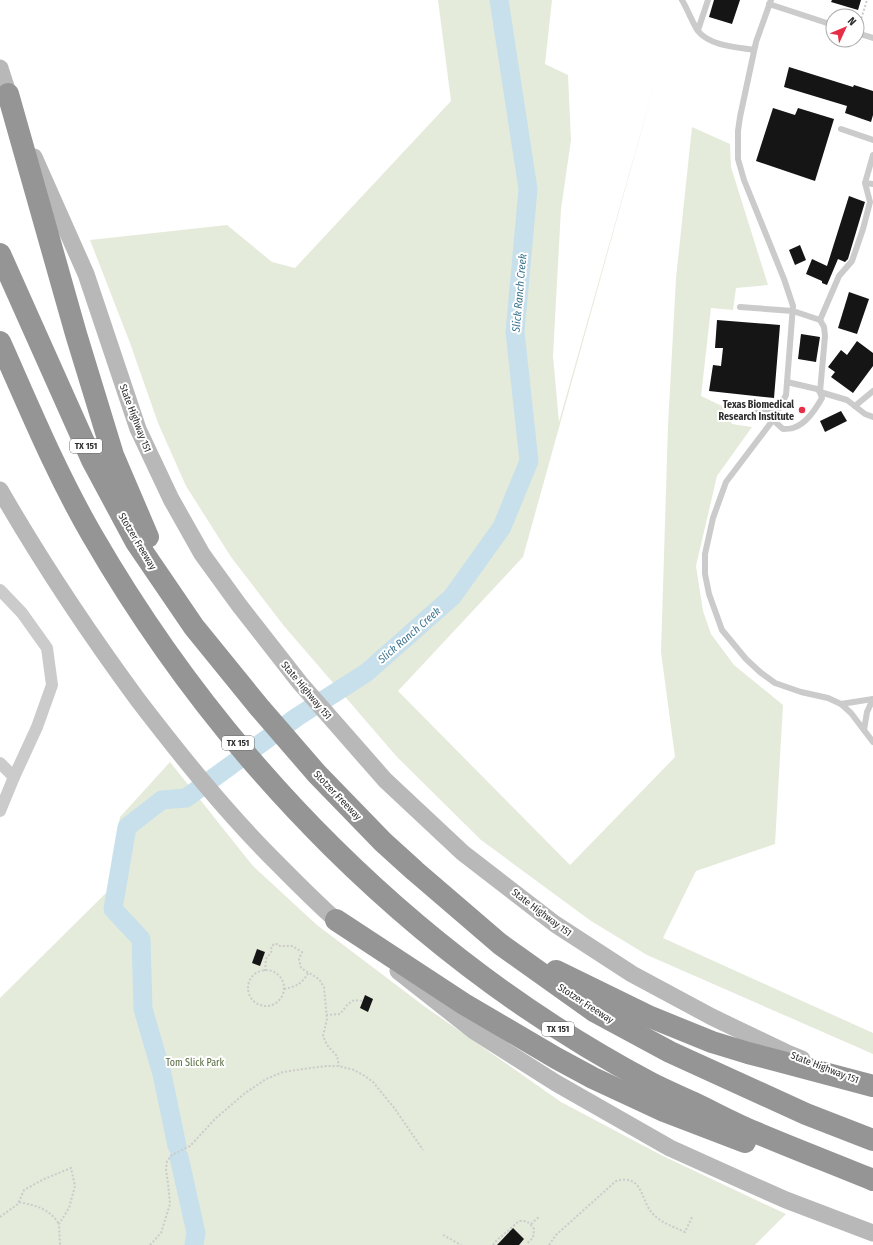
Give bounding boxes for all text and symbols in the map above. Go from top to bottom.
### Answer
north arrow [825,8,865,48]
text: N [845,15,859,28]
water label: Slick Ranch Creek [510,253,529,334]
street label: State Highway 151 [117,383,154,454]
place label: Texas Biomedical Research Institute [719,399,794,423]
marker: Texas Biomedical Research Institute [797,405,807,415]
road number: TX 151 [70,439,102,453]
street label: Stotzer Freeway [116,511,159,573]
water label: Slick Ranch Creek [375,604,444,667]
street label: State Highway 151 [279,659,334,722]
road number: TX 151 [222,736,254,750]
street label: Stotzer Freeway [311,768,364,823]
street label: State Highway 151 [509,886,574,939]
street label: Stotzer Freeway [555,981,616,1027]
road number: TX 151 [542,1022,574,1036]
street label: State Highway 151 [789,1049,860,1086]
park label: Tom Slick Park [166,1057,225,1069]

